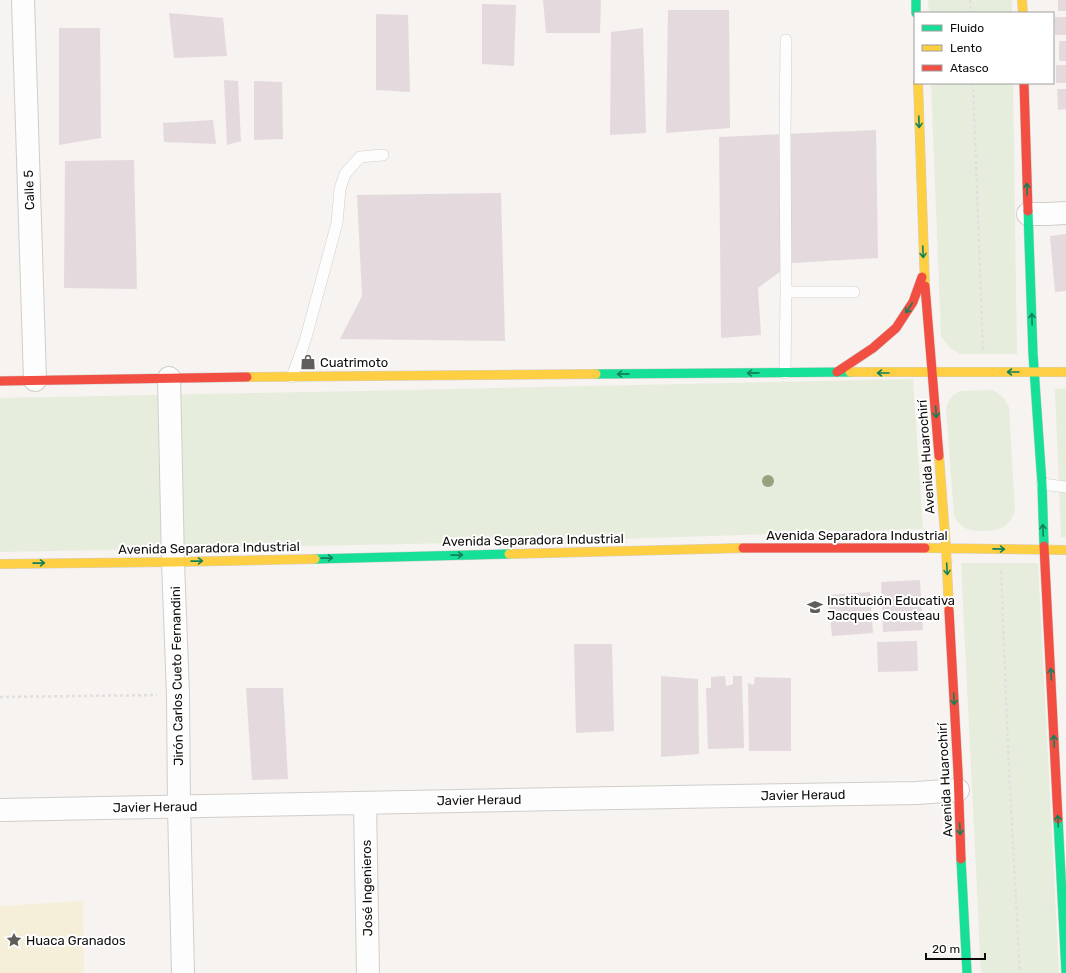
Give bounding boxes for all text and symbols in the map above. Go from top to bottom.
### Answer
legend [914,12,1054,84]
text: Fluido [950,21,984,35]
text: Lento [950,41,982,55]
text: Atasco [950,61,989,75]
one-way arrow [916,115,923,128]
street label: Calle 5 [21,169,37,210]
one-way arrow [1023,183,1031,196]
one-way arrow [919,245,927,258]
one-way arrow [904,302,912,314]
one-way arrow [1028,313,1035,326]
shop icon: Cuatrimoto [299,353,317,371]
place label: Cuatrimoto [320,355,388,370]
one-way arrow [1007,368,1020,376]
one-way arrow [747,369,760,377]
one-way arrow [877,369,890,376]
one-way arrow [617,370,630,378]
street label: Avenida Huarochirí [914,398,937,515]
one-way arrow [932,405,940,418]
one-way arrow [1040,524,1047,537]
street label: Avenida Separadora Industrial [766,528,948,543]
street label: Avenida Separadora Industrial [442,531,624,549]
street label: Avenida Separadora Industrial [118,539,300,557]
one-way arrow [992,545,1005,553]
one-way arrow [450,551,463,559]
one-way arrow [320,554,333,562]
one-way arrow [190,558,203,565]
one-way arrow [32,559,45,567]
one-way arrow [944,562,951,575]
street label: Jirón Carlos Cueto Fernandini [168,586,186,766]
place label: Institución Educativa Jacques Cousteau [827,593,955,623]
school or university icon: Institución Educativa Jacques Cousteau [806,598,824,616]
one-way arrow [1047,668,1054,681]
one-way arrow [951,692,958,705]
street label: Avenida Huarochirí [934,722,955,838]
one-way arrow [1051,735,1058,748]
street label: Javier Heraud [760,787,846,803]
street label: Javier Heraud [436,792,522,808]
street label: Javier Heraud [112,799,198,815]
one-way arrow [1055,815,1062,828]
one-way arrow [957,822,964,835]
street label: José Ingenieros [359,839,376,936]
place icon: Huaca Granados [5,931,23,949]
place label: Huaca Granados [26,933,126,948]
scale bar [926,935,985,961]
text: 20 m [932,942,960,956]

